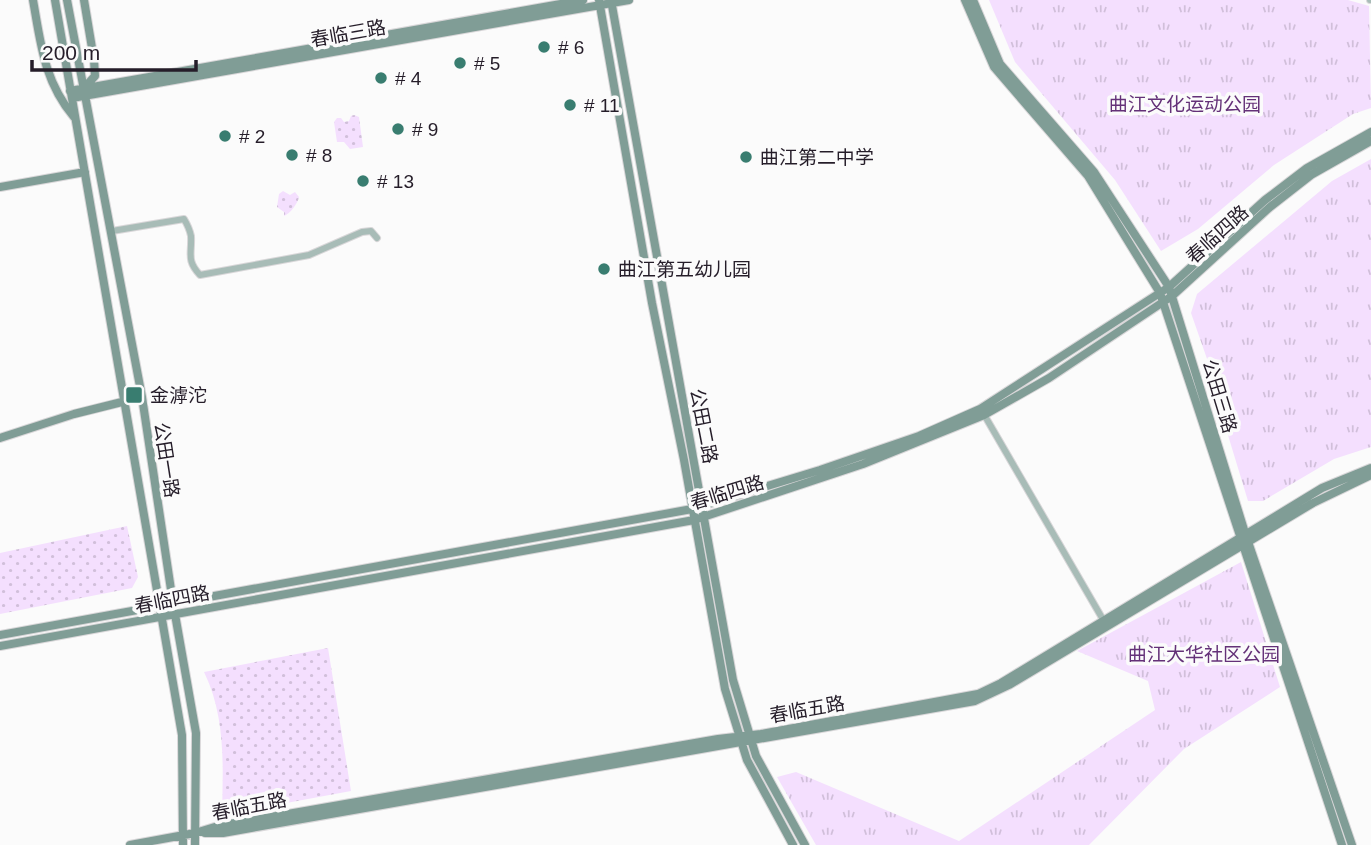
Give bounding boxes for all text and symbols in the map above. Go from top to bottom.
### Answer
street label: 春临三路 [309,17,387,50]
scale bar [32,28,196,72]
place label: # 6 [558,37,584,58]
marker: # 6 [536,39,552,55]
text: 200 m [42,41,100,64]
place label: # 5 [474,53,500,74]
marker: # 5 [452,55,468,71]
place label: # 4 [395,68,422,89]
marker: # 4 [373,70,389,86]
park label: 曲江文化运动公园 [1109,94,1261,115]
place label: # 11 [584,95,620,116]
marker: # 11 [562,97,578,113]
place label: # 9 [412,119,438,140]
marker: # 9 [390,121,406,137]
place label: # 2 [239,126,265,147]
marker: # 2 [217,128,233,144]
place label: # 8 [306,145,332,166]
marker: # 8 [284,147,300,163]
place label: 曲江第二中学 [760,147,874,168]
marker: 曲江第二中学 [738,149,754,165]
place label: # 13 [377,171,414,192]
marker: # 13 [355,173,371,189]
street label: 春临四路 [1182,201,1253,268]
place label: 曲江第五幼儿园 [618,259,751,280]
marker: 曲江第五幼儿园 [596,261,612,277]
street label: 公田三路 [1198,357,1241,436]
marker: 金滹沱 [124,385,144,405]
place label: 金滹沱 [150,385,207,406]
street label: 公田二路 [686,387,721,465]
street label: 公田一路 [150,421,183,499]
street label: 春临四路 [688,471,767,514]
street label: 春临四路 [133,582,211,617]
park label: 曲江大华社区公园 [1128,644,1280,665]
street label: 春临五路 [768,693,846,726]
street label: 春临五路 [210,789,288,824]

